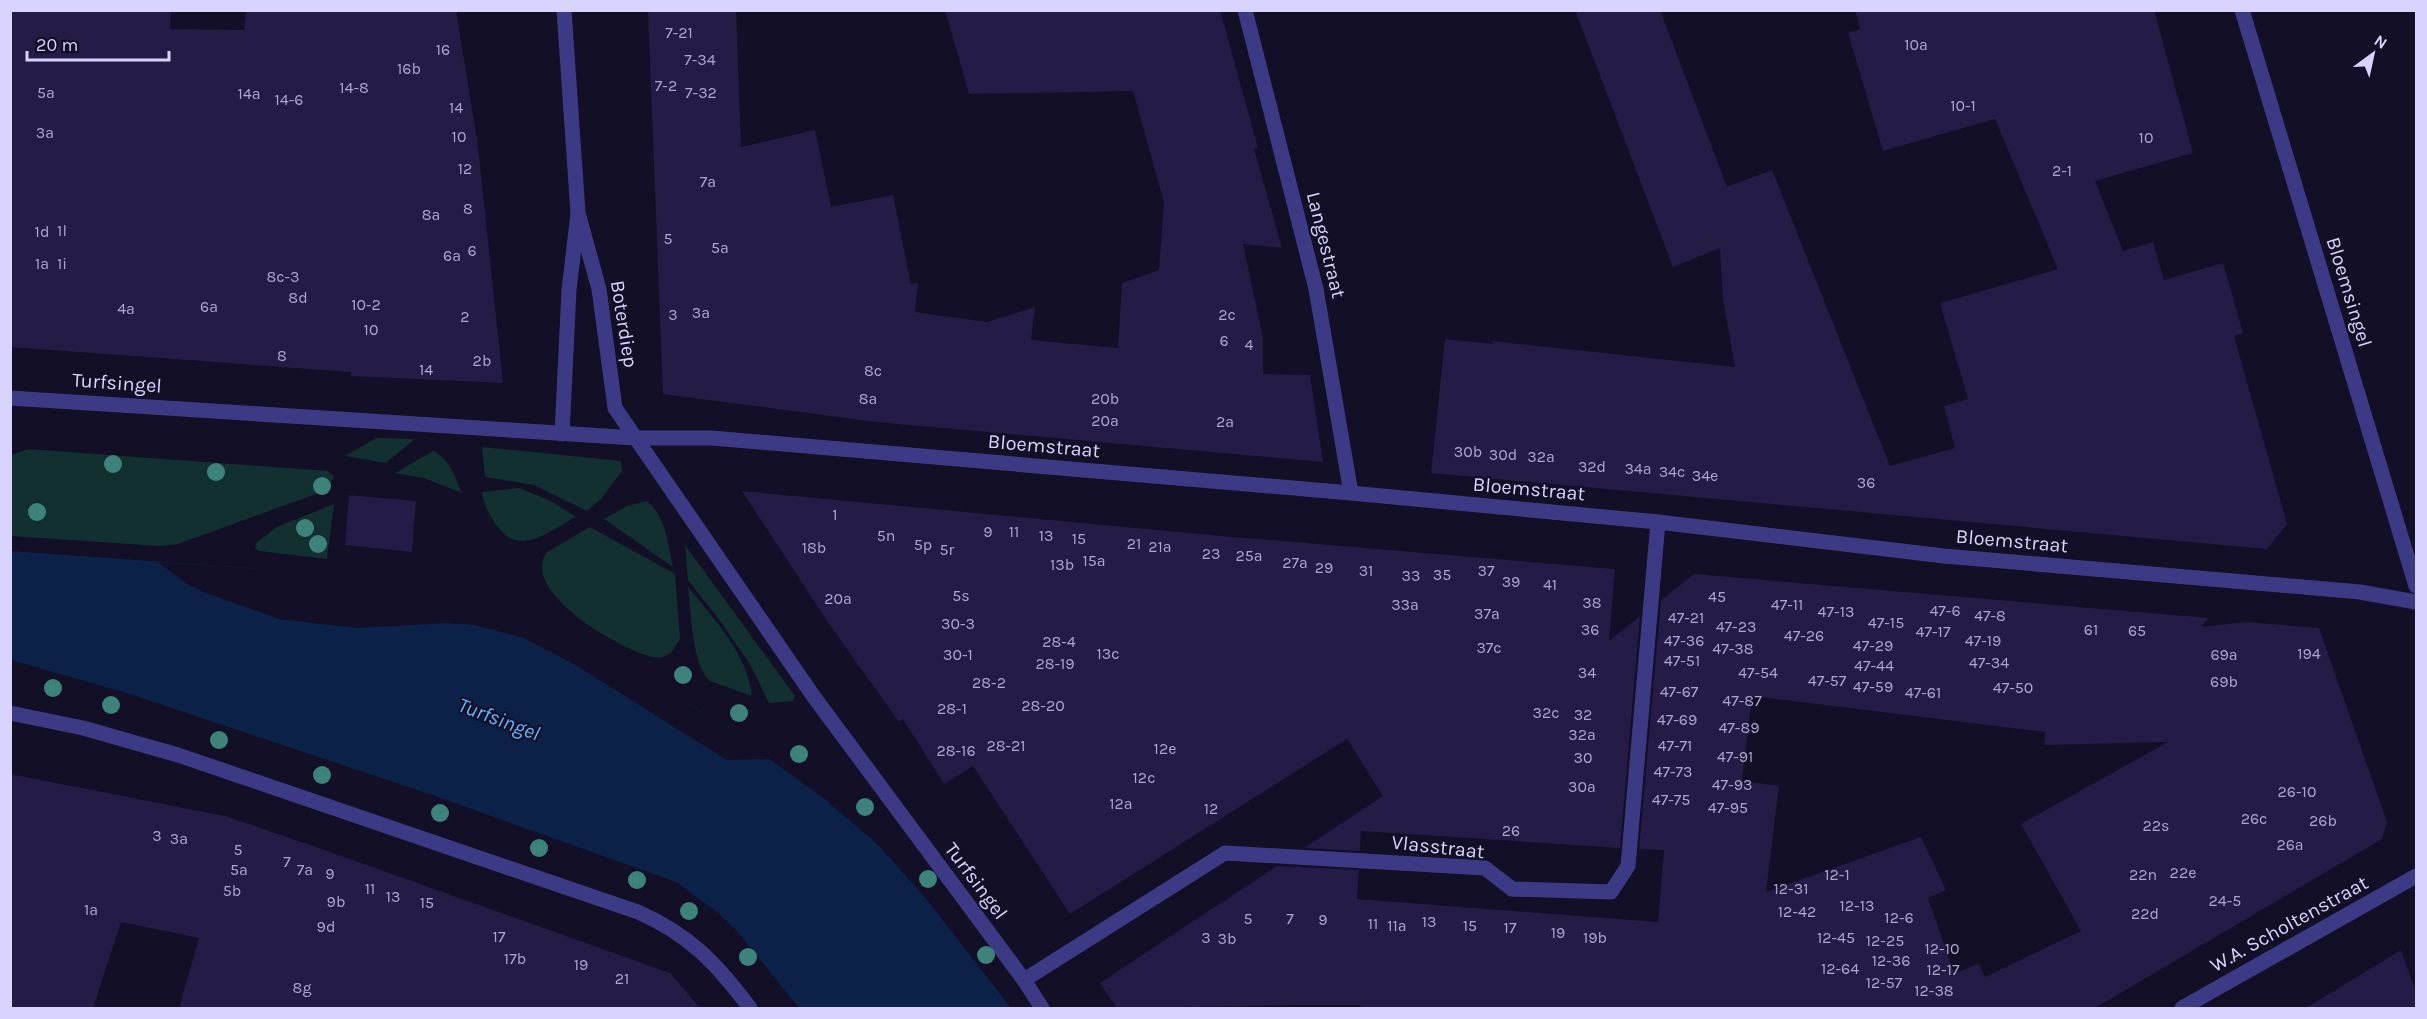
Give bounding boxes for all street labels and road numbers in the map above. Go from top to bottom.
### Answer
street label: Langestraat [1302,189,1350,301]
street label: Bloemsingel [2321,234,2377,350]
street label: Boterdiep [606,279,642,369]
street label: Turfsingel [71,368,163,398]
street label: Bloemstraat [987,430,1102,462]
street label: Bloemstraat [1472,473,1587,505]
street label: Bloemstraat [1955,525,2070,557]
street label: Vlasstraat [1390,831,1486,863]
street label: Turfsingel [940,838,1012,924]
street label: W.A. Scholtenstraat [2206,871,2372,977]

